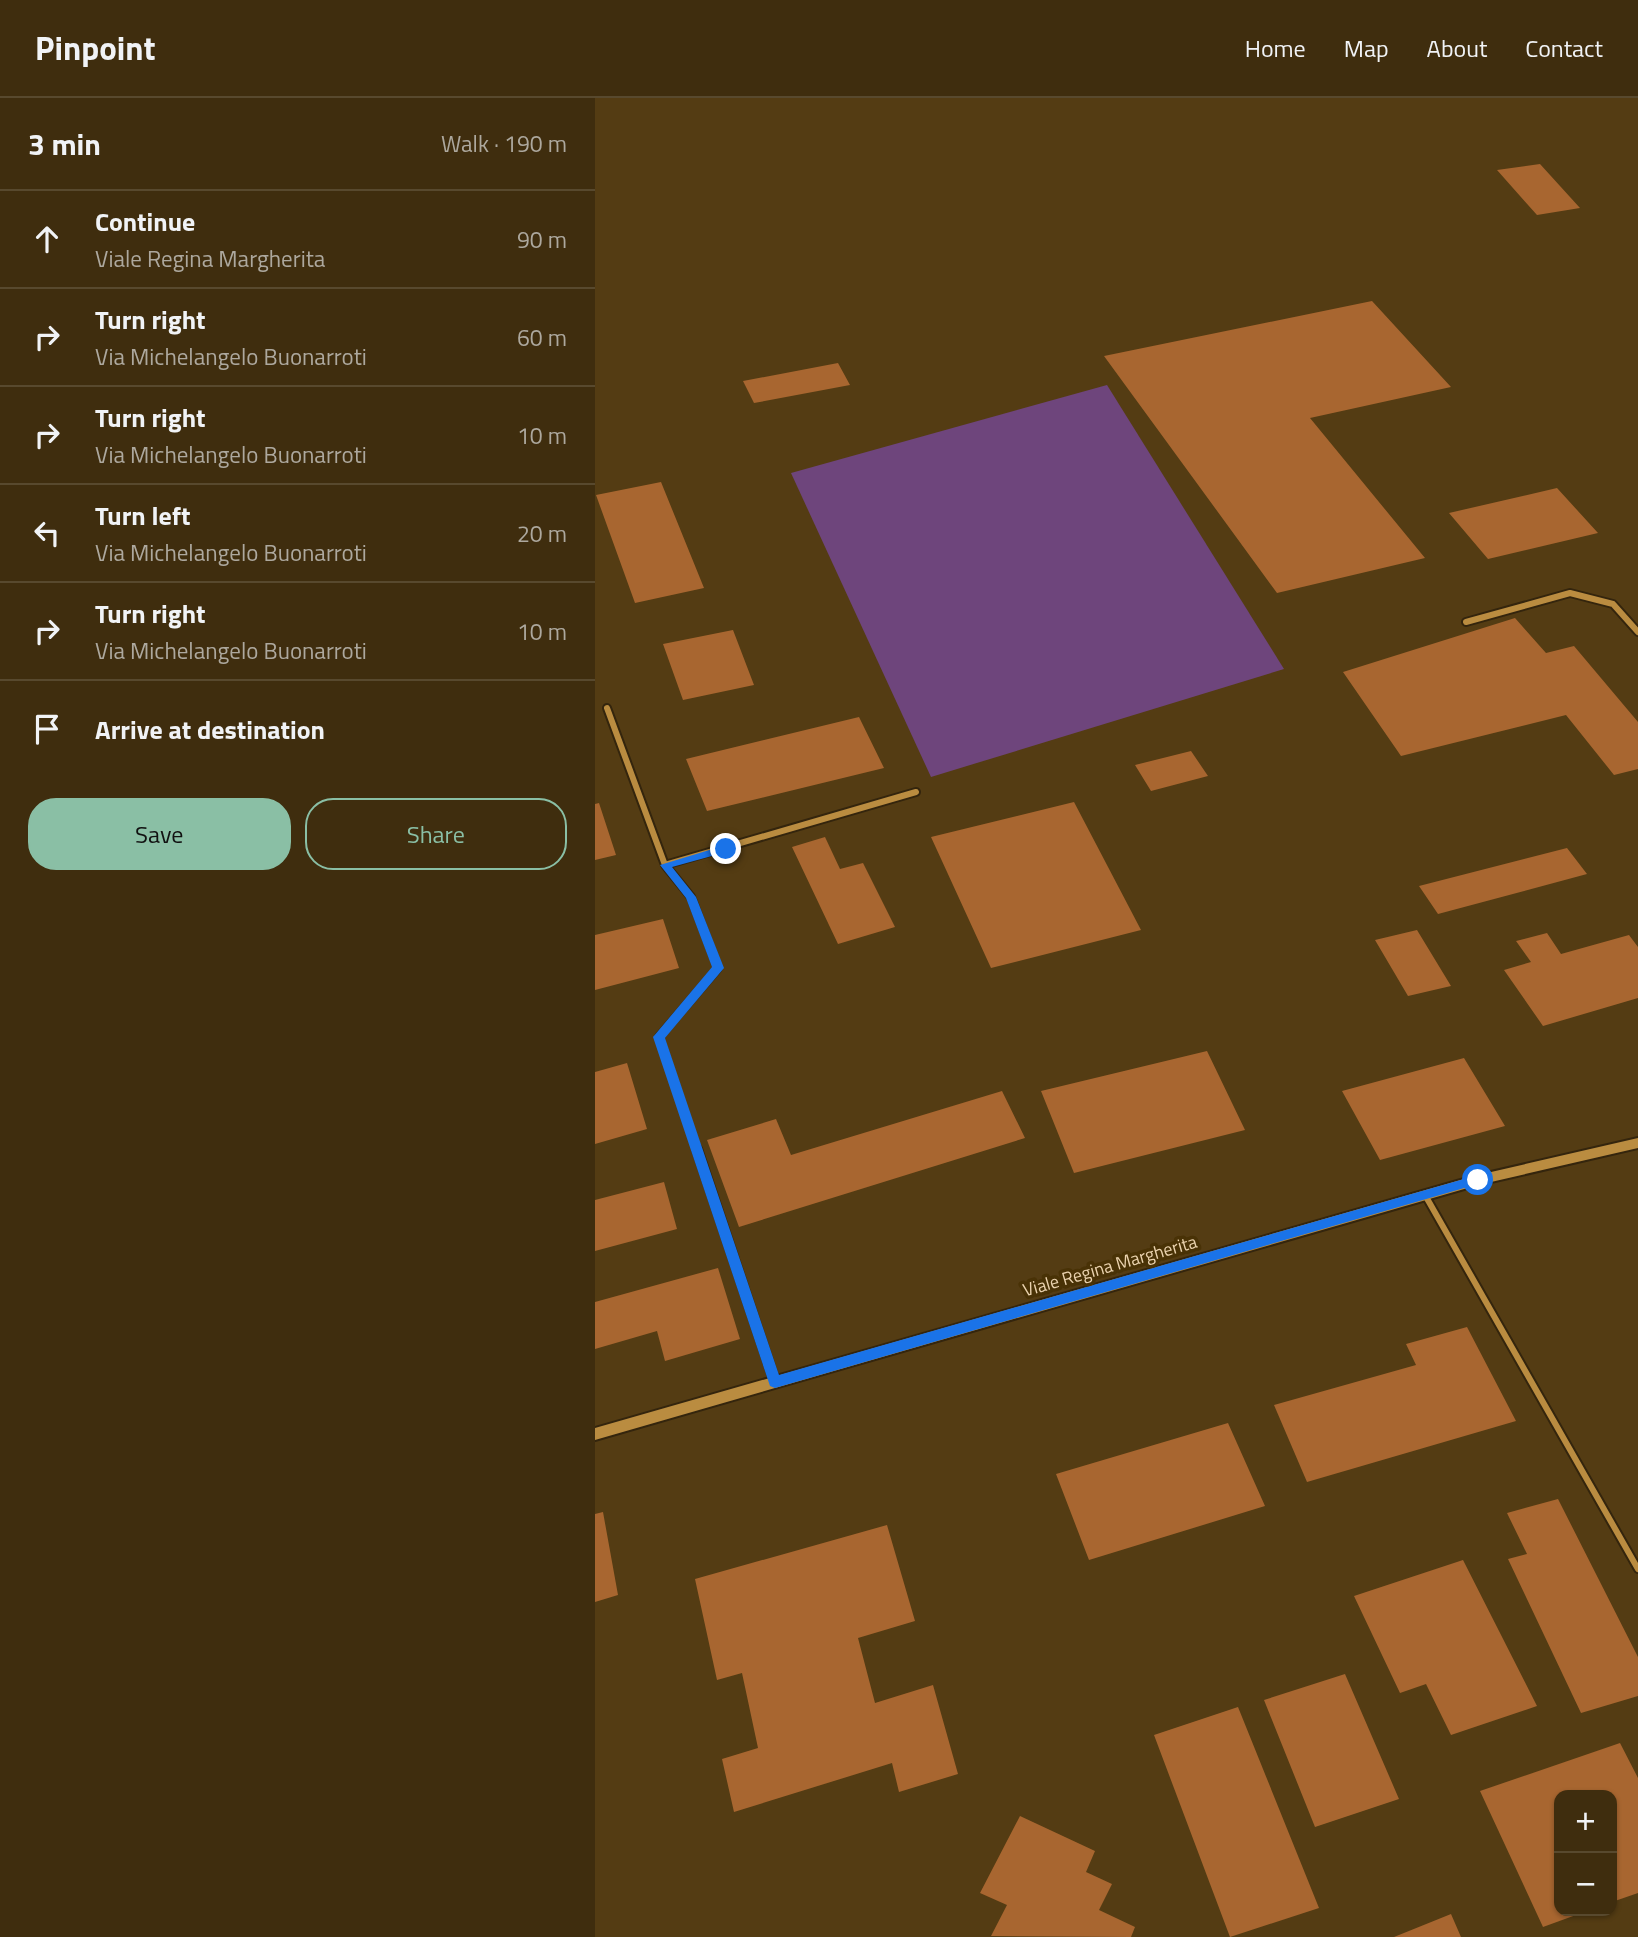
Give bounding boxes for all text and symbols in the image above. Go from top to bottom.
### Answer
text: Pinpoint [35,23,155,73]
text: Home [1245,30,1306,66]
text: Map [1344,30,1389,66]
text: About [1427,30,1487,66]
text: Contact [1525,30,1603,66]
text: 3 min [28,121,101,167]
text: Walk · 190 m [441,126,567,161]
text: Continue [95,202,195,241]
icon: ahead [28,220,66,258]
text: 90 m [517,222,567,257]
text: Viale Regina Margherita [95,241,325,276]
text: Turn right [95,300,206,339]
icon: right [28,318,66,356]
text: 60 m [517,320,567,355]
text: Via Michelangelo Buonarroti [95,339,367,374]
text: Turn right [95,398,206,437]
icon: right [28,416,66,454]
text: 10 m [517,418,567,453]
text: Via Michelangelo Buonarroti [95,437,367,472]
text: Turn left [95,496,190,535]
icon: left [28,514,66,552]
text: 20 m [517,516,567,551]
text: Via Michelangelo Buonarroti [95,535,367,570]
text: Turn right [95,594,206,633]
icon: right [28,612,66,650]
text: 10 m [517,614,567,649]
text: Via Michelangelo Buonarroti [95,633,367,668]
icon: arrive [28,710,66,748]
text: Arrive at destination [95,710,325,749]
button: Save [28,798,291,870]
button: Share [305,798,567,870]
route end [710,833,741,864]
route start [1462,1164,1493,1195]
street label: Viale Regina Margherita [1019,1228,1200,1303]
map controls [1554,1790,1617,1916]
button: + [1554,1790,1617,1853]
button: − [1554,1853,1617,1916]

